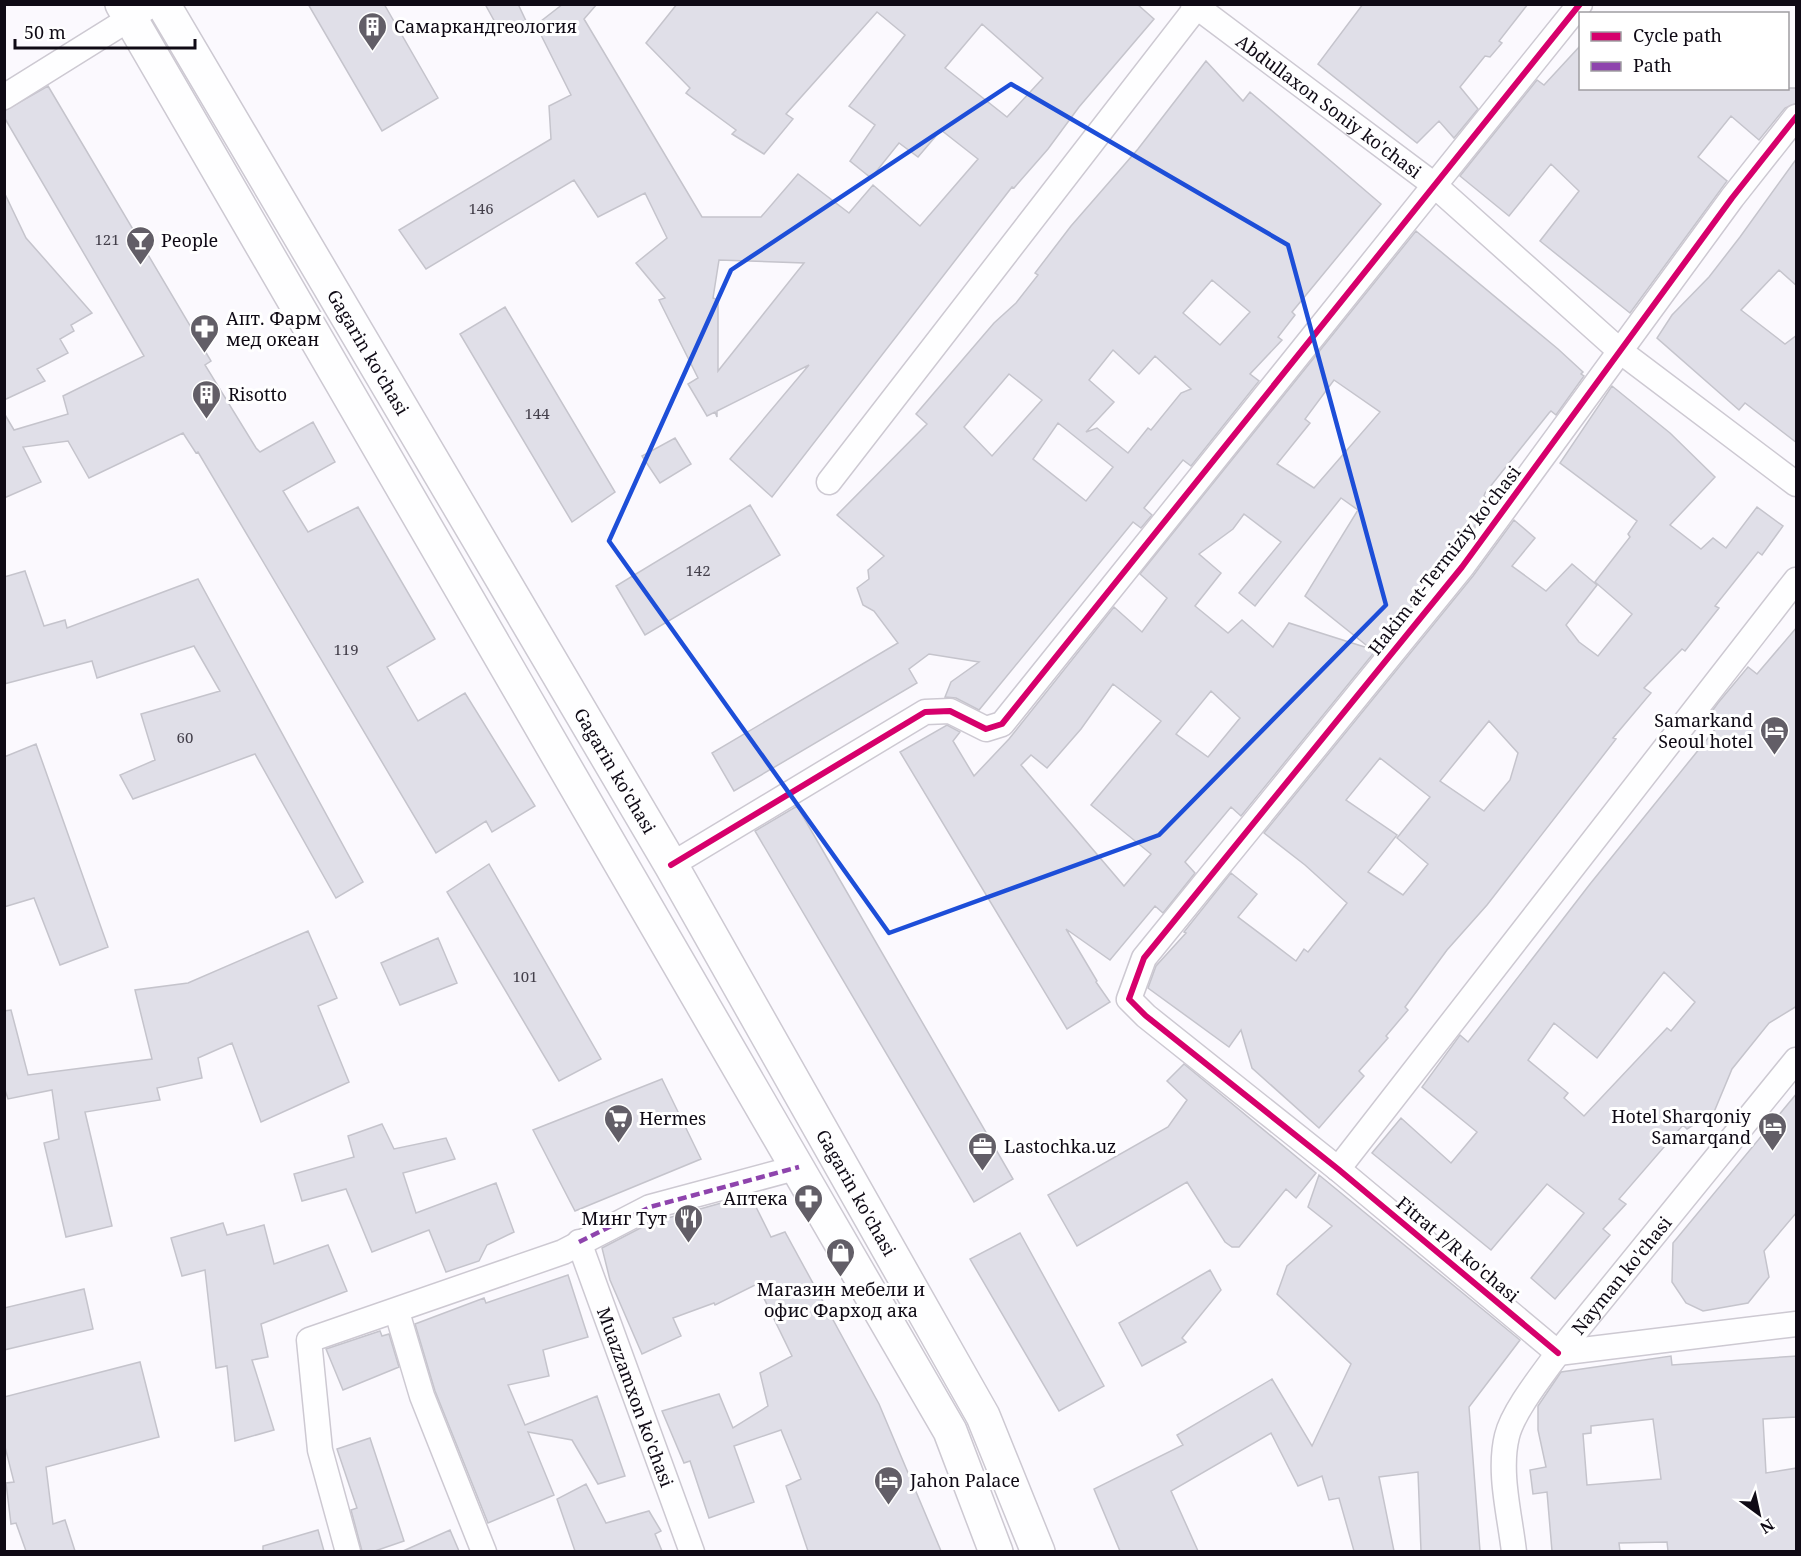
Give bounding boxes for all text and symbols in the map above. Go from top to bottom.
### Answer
building icon: Самаркандгеология [357,10,389,52]
scale bar [15,12,195,50]
legend [1579,12,1789,90]
place label: Самаркандгеология [394,14,577,38]
text: 50 m [24,20,66,44]
text: Cycle path [1633,23,1722,47]
street label: Abdullaxon Soniy ko'chasi [1232,29,1427,183]
text: Path [1633,53,1672,77]
house number: 146 [468,198,494,218]
bar icon: People [124,224,156,266]
place label: People [161,228,218,252]
house number: 121 [94,229,120,249]
street label: Gagarin ko'chasi [322,285,415,419]
place label: Апт. Фарм мед океан [226,306,321,351]
pharmacy icon: Апт. Фарм мед океан [189,312,221,354]
building icon: Risotto [191,378,223,420]
place label: Risotto [228,382,287,406]
house number: 144 [524,403,550,423]
street label: Hakim at-Termiziy ko'chasi [1363,460,1526,659]
house number: 142 [685,560,711,580]
house number: 119 [333,639,359,659]
street label: Gagarin ko'chasi [569,703,662,838]
place label: Samarkand Seoul hotel [1654,708,1753,753]
hotel icon: Samarkand Seoul hotel [1758,714,1790,756]
house number: 60 [177,727,193,747]
house number: 101 [512,966,538,986]
supermarket icon: Hermes [602,1102,634,1144]
place label: Hotel Sharqoniy Samarqand [1611,1104,1752,1149]
place label: Hermes [639,1106,706,1130]
hotel icon: Hotel Sharqoniy Samarqand [1756,1110,1788,1152]
street label: Gagarin ko'chasi [811,1125,902,1260]
office icon: Lastochka.uz [967,1130,999,1172]
place label: Lastochka.uz [1004,1134,1116,1158]
pharmacy icon: Аптека [793,1182,825,1224]
place label: Аптека [723,1186,788,1210]
street label: Fitrat P/R ko'chasi [1392,1191,1524,1308]
restaurant icon: Минг Тут [672,1202,704,1244]
place label: Минг Тут [581,1206,667,1230]
street label: Nayman ko'chasi [1566,1211,1677,1339]
shop icon: Магазин мебели и офис Фарход ака [825,1236,857,1278]
place label: Магазин мебели и офис Фарход ака [757,1277,925,1322]
street label: Muazzamxon ko'chasi [592,1304,679,1490]
hotel icon: Jahon Palace [873,1464,905,1506]
place label: Jahon Palace [909,1468,1020,1492]
north arrow [1729,1484,1789,1544]
text: N [1756,1514,1778,1539]

